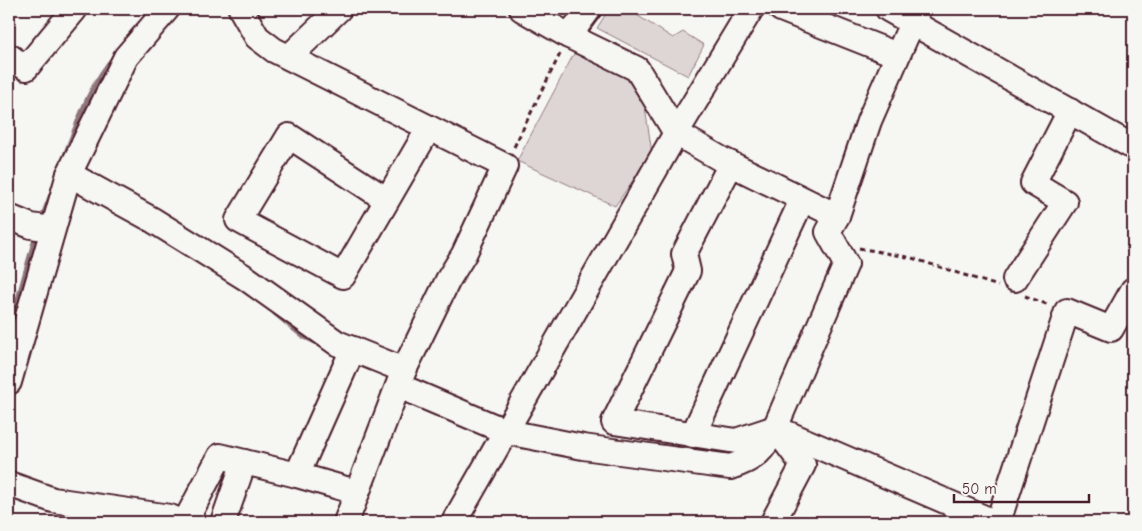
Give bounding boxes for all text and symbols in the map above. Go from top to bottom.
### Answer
scale bar [954,471,1090,503]
text: 50 m [962,480,997,498]

